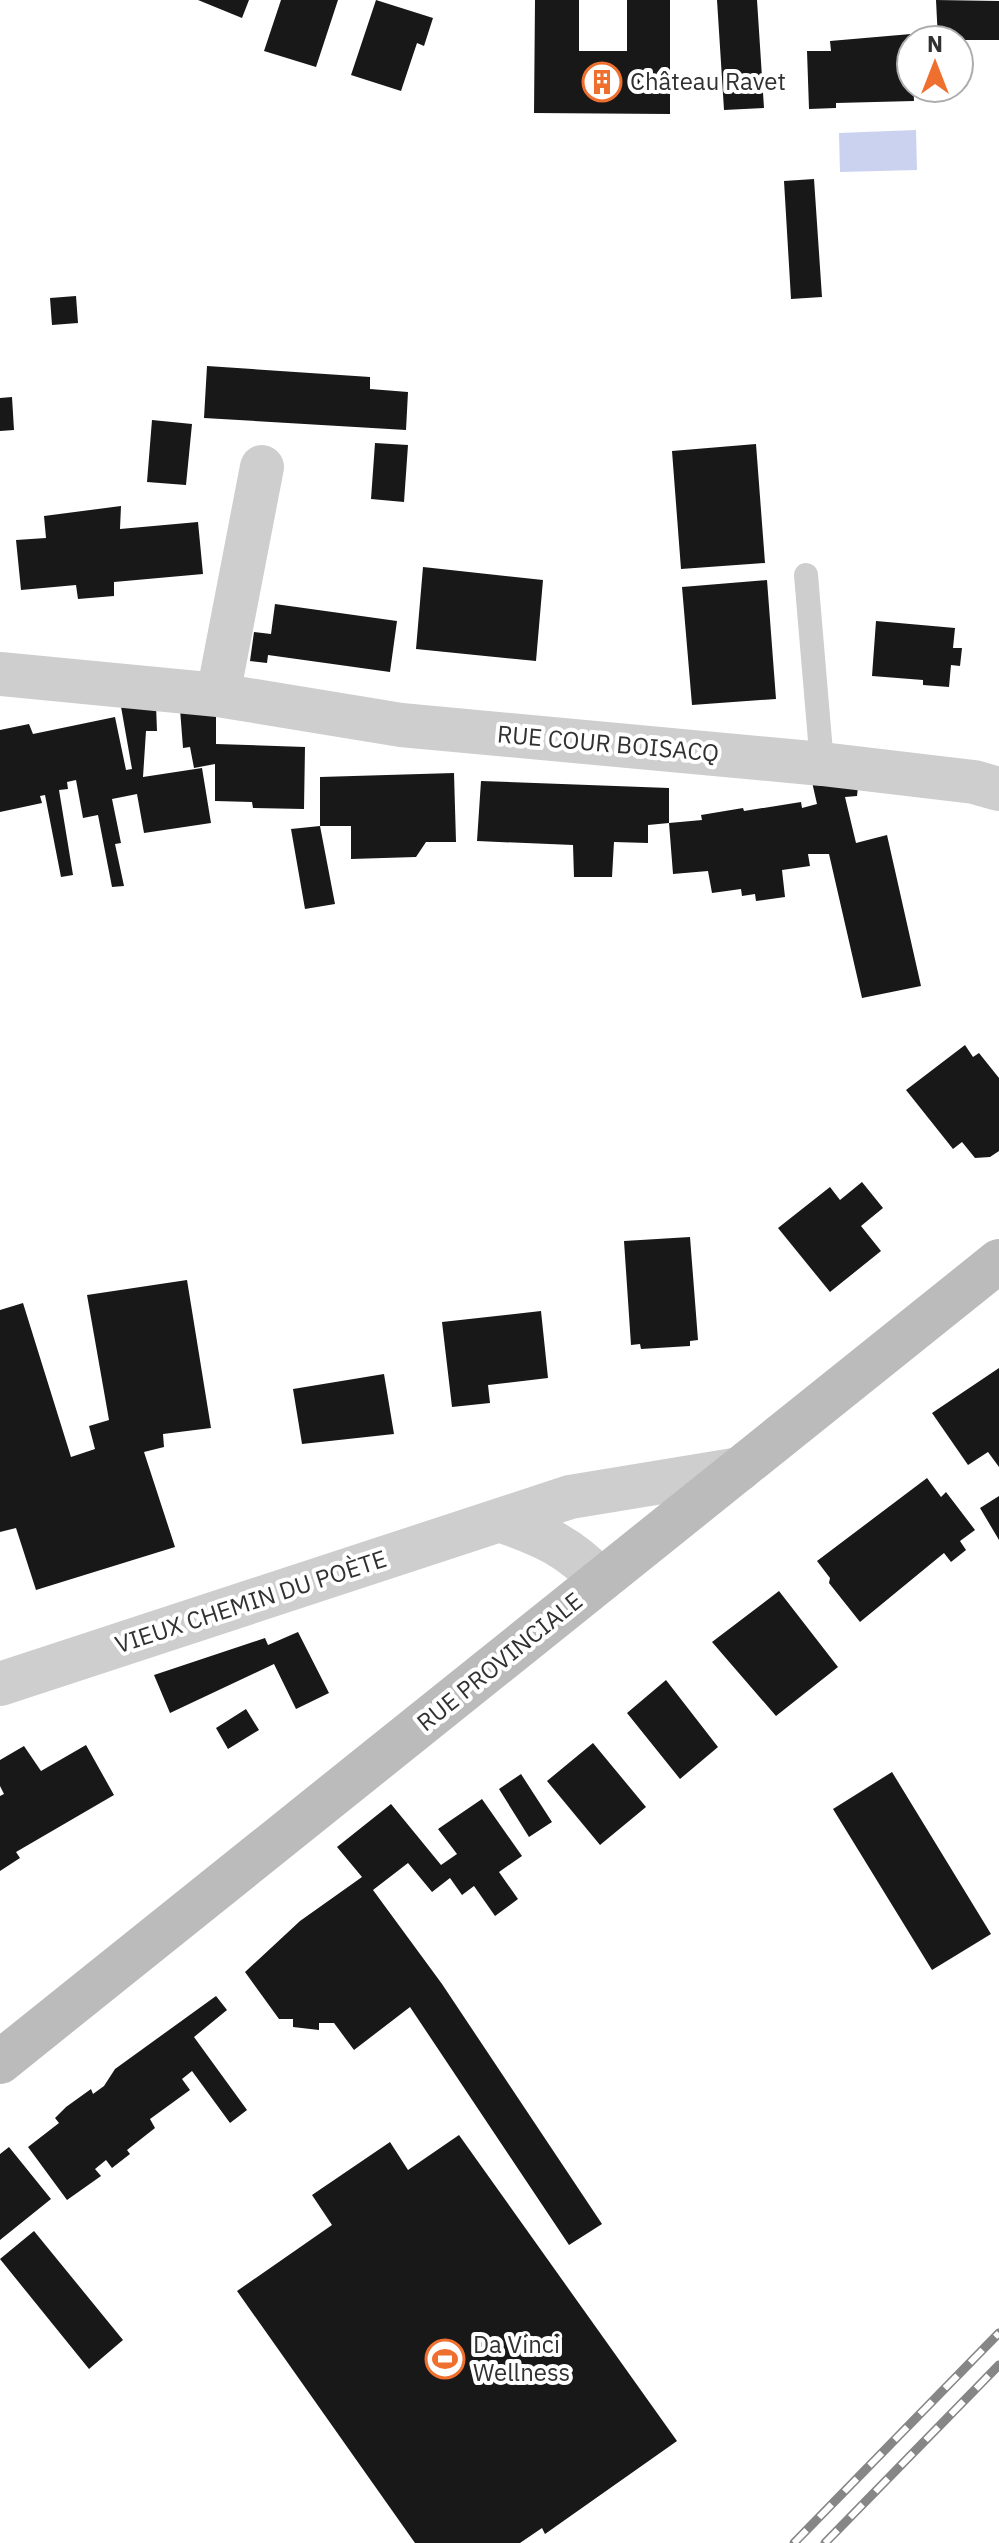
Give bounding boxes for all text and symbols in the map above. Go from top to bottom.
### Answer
north arrow [895,24,975,104]
text: N [927,29,943,58]
building icon: Château Ravet [581,61,623,103]
place label: Château Ravet [630,65,786,97]
street label: RUE COUR BOISACQ [496,717,720,769]
street label: VIEUX CHEMIN DU POÈTE [111,1542,391,1660]
street label: RUE PROVINCIALE [410,1584,589,1738]
place label: Da Vinci Wellness [473,2328,570,2388]
sports icon: Da Vinci Wellness [424,2338,466,2380]

